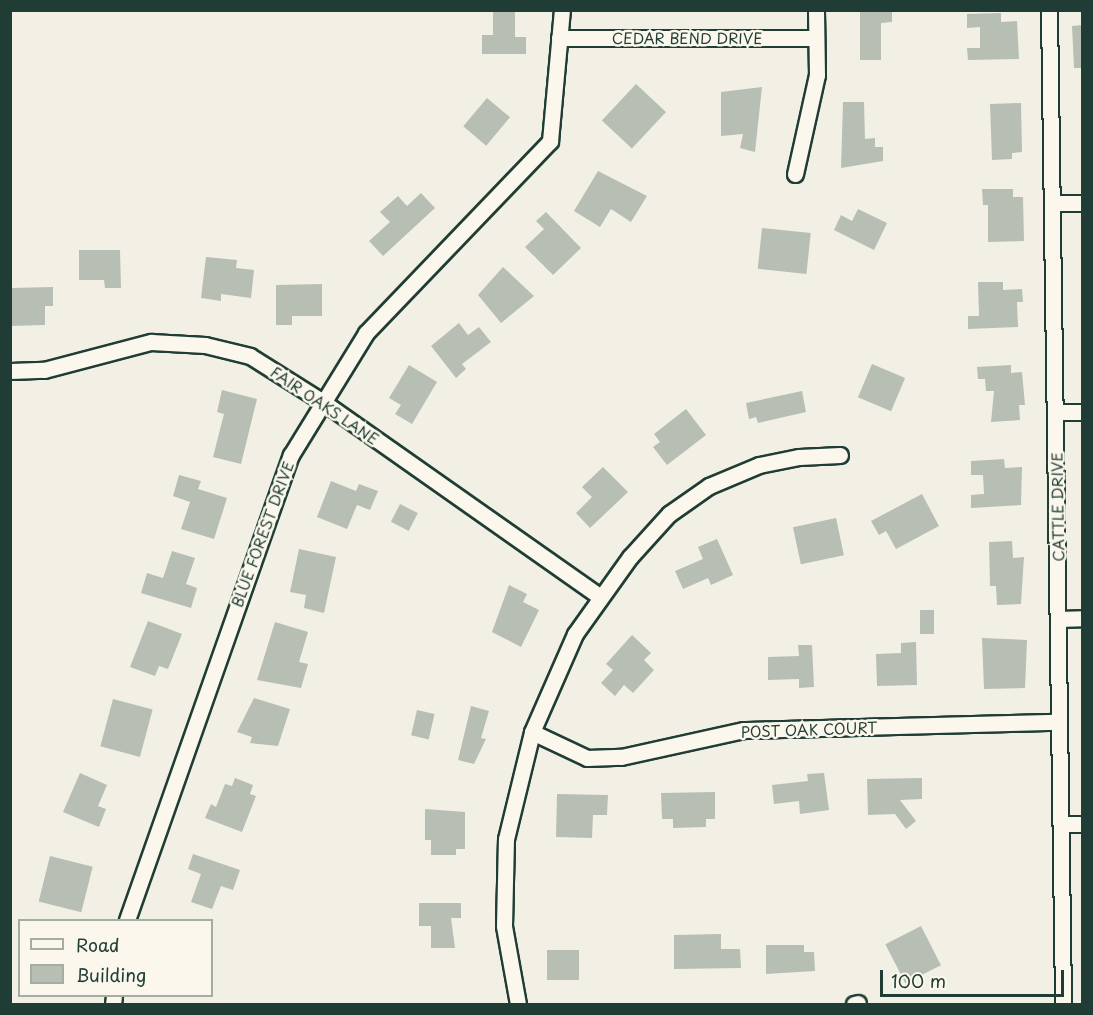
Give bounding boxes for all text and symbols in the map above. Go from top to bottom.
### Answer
street label: CEDAR BEND DRIVE [611,29,763,47]
street label: FAIR OAKS LANE [267,362,383,448]
street label: CATTLE DRIVE [1047,452,1067,562]
street label: BLUE FOREST DRIVE [227,458,297,610]
street label: POST OAK COURT [740,718,878,740]
legend [18,919,213,997]
text: Road [76,931,120,958]
scale bar [883,958,1068,996]
text: Building [76,961,146,988]
text: 100 m [891,967,946,994]

